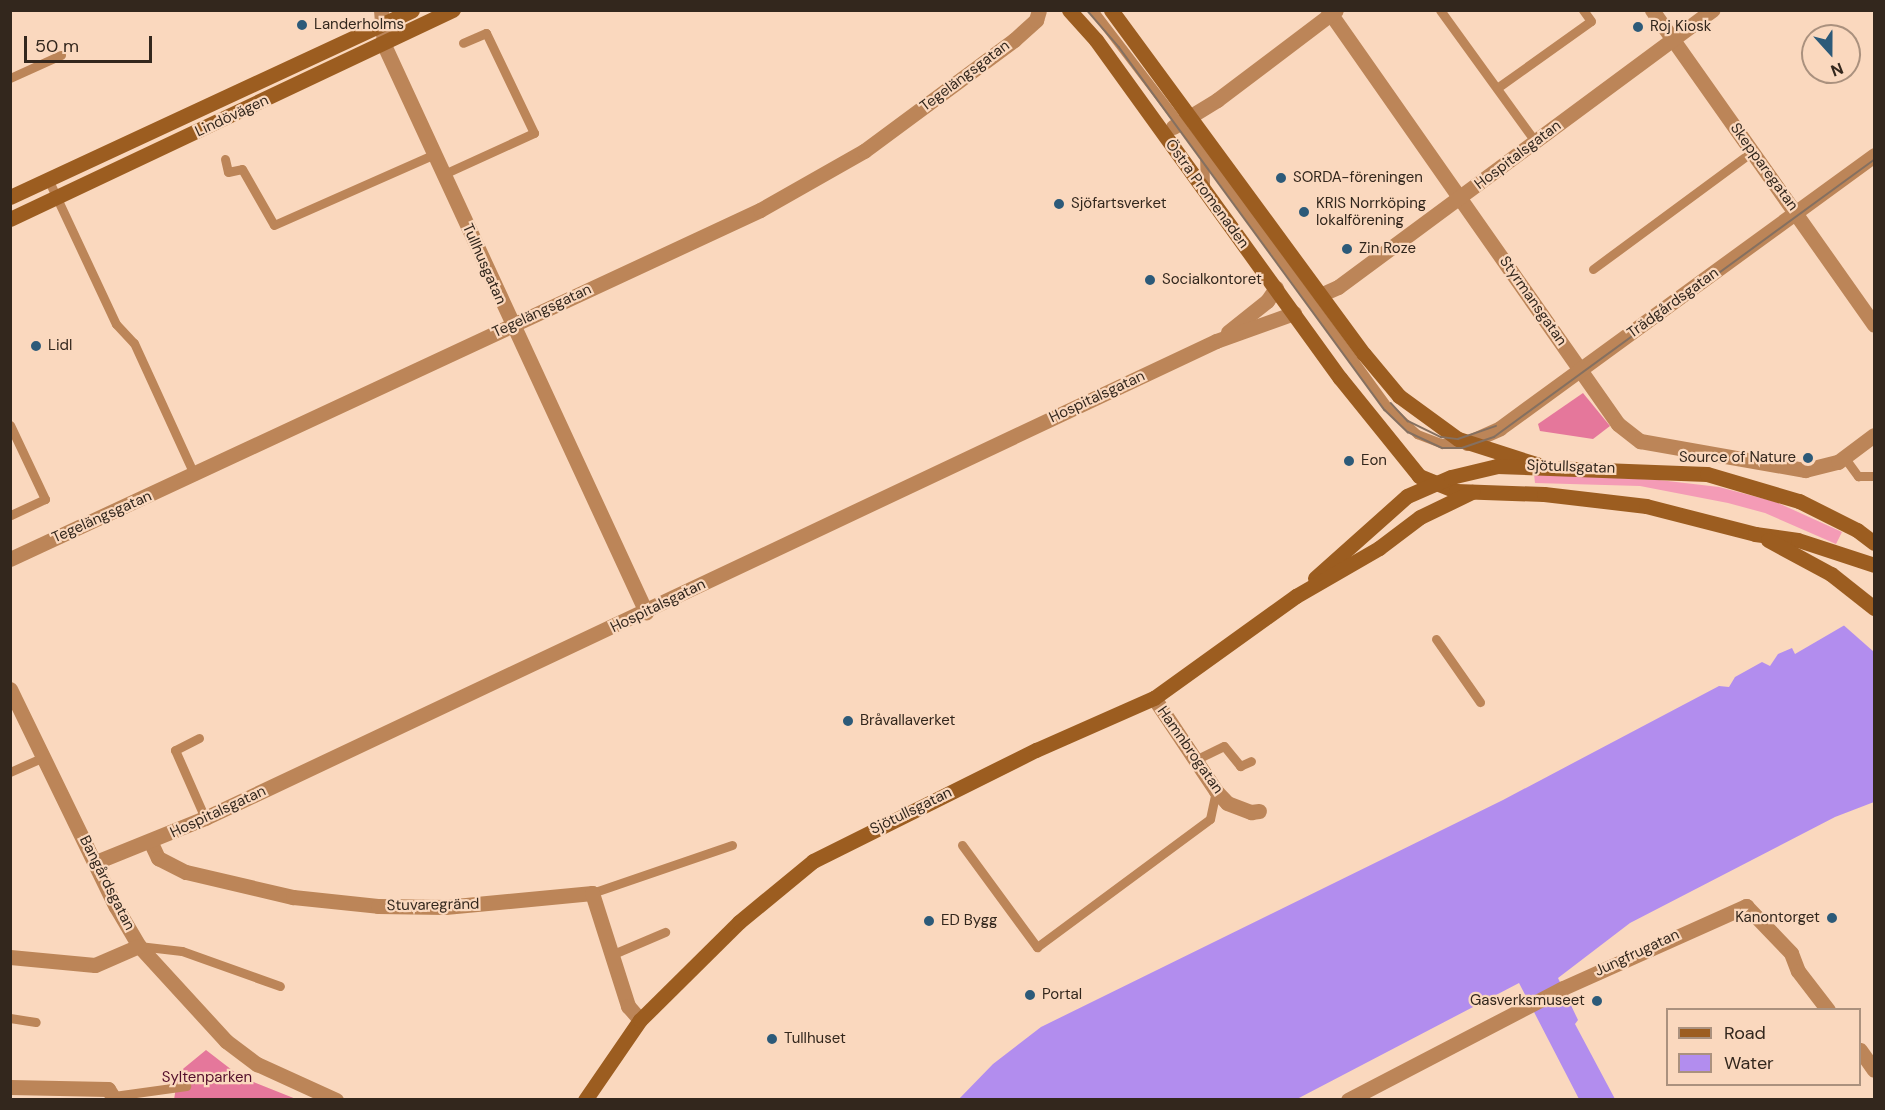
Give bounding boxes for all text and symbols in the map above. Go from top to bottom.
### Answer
place label: Landerholms [314,16,404,34]
marker: Landerholms [295,18,309,32]
place label: Roj Kiosk [1650,18,1711,36]
marker: Roj Kiosk [1631,20,1645,34]
scale bar [27,24,154,62]
north arrow [1801,24,1861,84]
text: 50 m [35,34,79,58]
street label: Tegelängsgatan [917,37,1013,115]
text: N [1828,58,1846,81]
street label: Lindövägen [192,91,272,141]
street label: Hospitalsgatan [1471,117,1565,193]
street label: Skepparegatan [1726,120,1802,214]
street label: Östra Promenaden [1161,136,1253,252]
place label: SORDA-föreningen [1293,169,1423,187]
marker: SORDA-föreningen [1274,171,1288,185]
place label: KRIS Norrköping lokalförening [1316,194,1426,229]
place label: Sjöfartsverket [1071,195,1167,213]
marker: Sjöfartsverket [1052,197,1066,211]
marker: KRIS Norrköping lokalförening [1297,205,1311,219]
street label: Tullhusgatan [458,221,510,307]
place label: Zin Roze [1359,240,1416,258]
marker: Zin Roze [1340,242,1354,256]
street label: Styrmansgatan [1495,253,1571,349]
street label: Trädgårdsgatan [1624,264,1722,342]
place label: Socialkontoret [1162,271,1262,289]
marker: Socialkontoret [1143,273,1157,287]
street label: Tegelängsgatan [490,280,594,342]
place label: Lidl [48,337,72,355]
marker: Lidl [29,339,43,353]
street label: Hospitalsgatan [1046,367,1148,427]
place label: Source of Nature [1679,449,1796,467]
marker: Source of Nature [1801,451,1815,465]
place label: Eon [1361,452,1387,470]
marker: Eon [1342,454,1356,468]
street label: Sjötullsgatan [1526,456,1616,478]
street label: Tegelängsgatan [49,487,155,547]
street label: Hospitalsgatan [608,575,708,637]
street label: Hamnbrogatan [1153,703,1227,797]
place label: Bråvallaverket [860,712,955,730]
marker: Bråvallaverket [841,714,855,728]
street label: Hospitalsgatan [167,782,269,842]
street label: Sjötullsgatan [867,783,955,839]
street label: Bangårdsgatan [75,833,139,933]
street label: Stuvaregränd [387,895,479,915]
place label: Kanontorget [1735,909,1820,927]
marker: Kanontorget [1825,911,1839,925]
place label: ED Bygg [941,912,997,930]
marker: ED Bygg [922,914,936,928]
street label: Jungfrugatan [1592,926,1682,980]
place label: Portal [1042,986,1082,1004]
marker: Portal [1023,988,1037,1002]
place label: Gasverksmuseet [1470,992,1585,1010]
marker: Gasverksmuseet [1590,994,1604,1008]
legend [1666,1008,1861,1086]
text: Road [1724,1021,1766,1045]
place label: Tullhuset [784,1030,846,1048]
marker: Tullhuset [765,1032,779,1046]
text: Water [1724,1051,1774,1075]
park label: Syltenparken [162,1069,252,1087]

